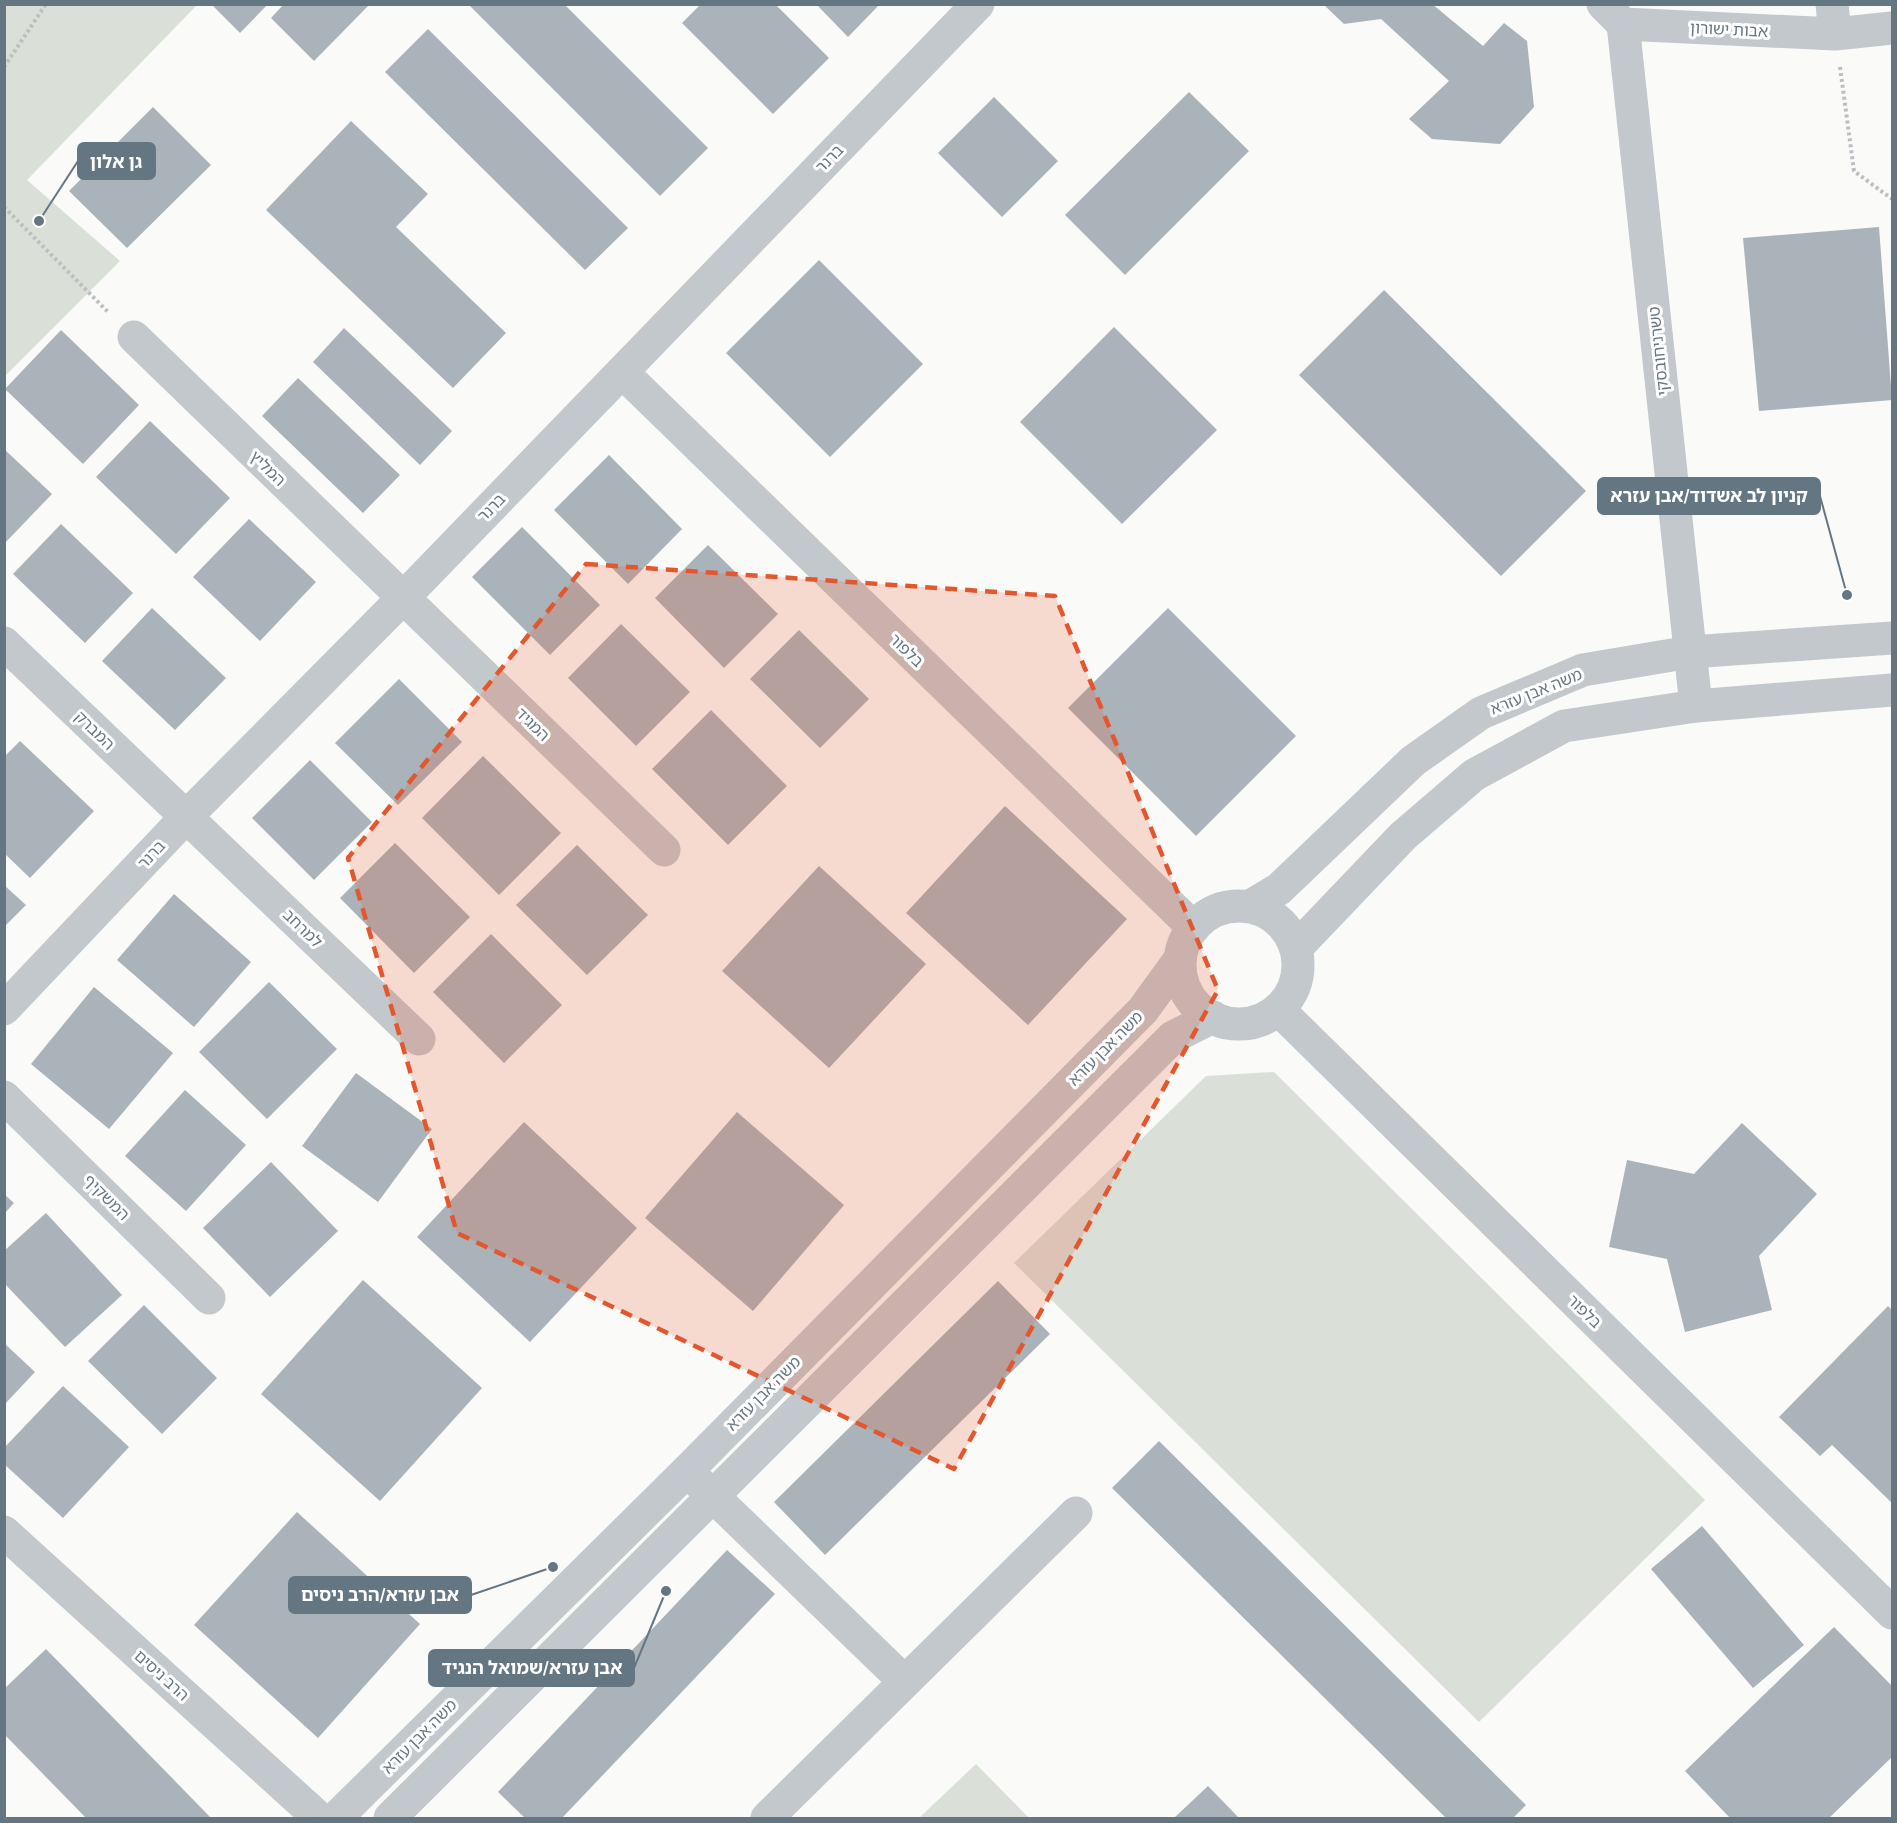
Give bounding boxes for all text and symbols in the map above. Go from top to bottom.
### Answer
street label: אבות ישורון [1689,18,1769,41]
street label: ברנר [812,140,847,176]
callout: גן אלון [78,143,155,179]
text: גן אלון [90,151,142,172]
street label: טשרניחובסקי [1644,305,1673,396]
street label: המליץ [246,447,289,490]
callout: קניון לב אשדוד/אבן עזרא [1598,478,1820,514]
text: קניון לב אשדוד/אבן עזרא [1610,485,1808,506]
street label: ברנר [474,489,509,525]
street label: בלפור [886,630,928,671]
street label: משה אבן עזרא [1487,664,1585,719]
street label: המגיד [512,704,553,745]
street label: המברק [71,707,118,754]
street label: ברנר [134,836,169,872]
street label: למרחב [279,905,326,952]
street label: משה אבן עזרא [1064,1007,1147,1090]
street label: המשקיף [80,1171,133,1224]
street label: בלפור [1564,1291,1606,1332]
street label: משה אבן עזרא [722,1352,805,1435]
callout: אבן עזרא/הרב ניסים [289,1577,471,1613]
text: אבן עזרא/הרב ניסים [301,1584,459,1605]
street label: הרב ניסים [131,1646,193,1705]
callout: אבן עזרא/שמואל הנגיד [429,1650,634,1686]
text: אבן עזרא/שמואל הנגיד [442,1657,622,1678]
street label: משה אבן עזרא [378,1695,461,1778]

